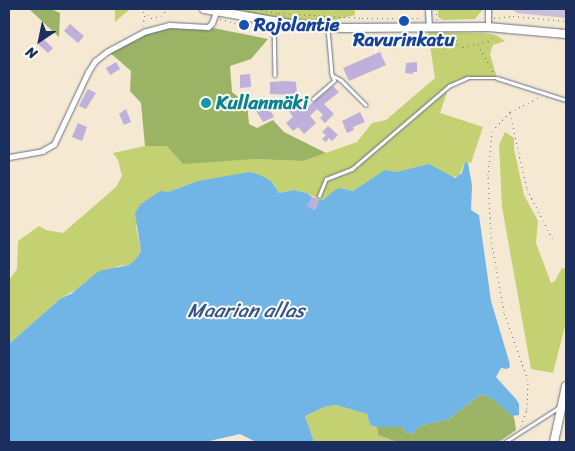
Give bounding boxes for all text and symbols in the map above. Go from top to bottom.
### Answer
place label: Rojolantie [254,14,340,36]
north arrow [15,15,65,65]
marker: Ravurinkatu [398,15,410,27]
marker: Rojolantie [238,19,250,31]
place label: Ravurinkatu [353,29,455,51]
text: N [20,40,42,66]
place label: Kullanmäki [216,92,308,114]
marker: Kullanmäki [200,97,212,109]
water label: Maarian allas [188,298,304,322]

